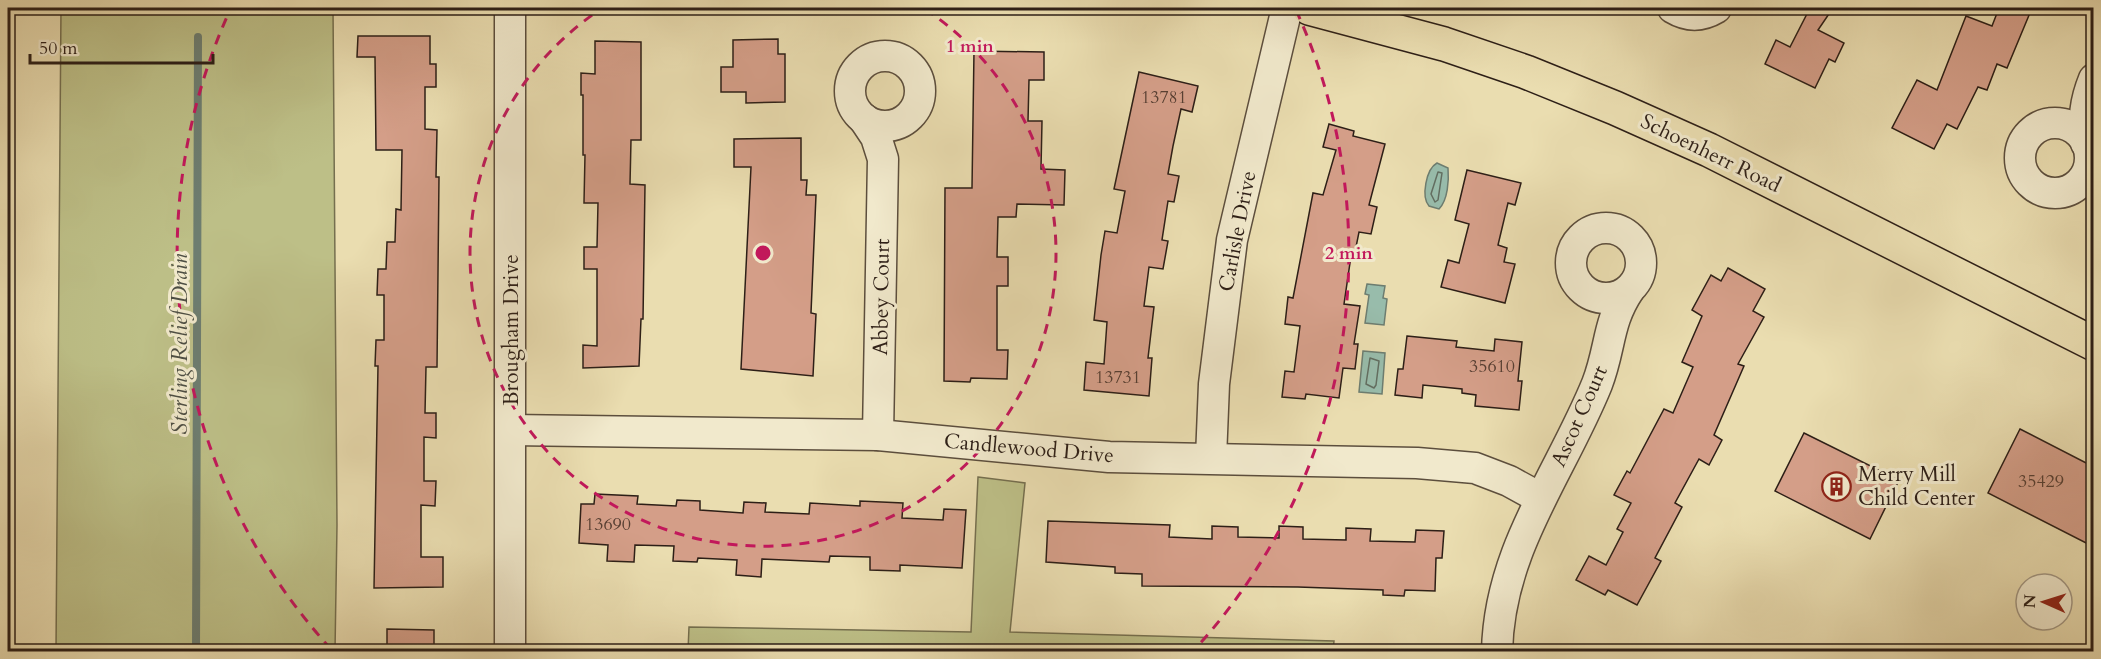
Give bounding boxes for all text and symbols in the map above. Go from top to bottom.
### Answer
scale bar [30,27,213,65]
text: 1 min [946,34,994,59]
text: 50 m [39,36,78,61]
house number: 13781 [1141,85,1187,110]
street label: Schoenherr Road [1636,107,1786,200]
street label: Carlisle Drive [1212,168,1263,294]
street label: Abbey Court [866,238,897,356]
text: 2 min [1325,241,1373,266]
centre of rings [753,243,773,263]
water label: Sterling Relief Drain [165,253,195,434]
street label: Brougham Drive [497,254,526,406]
house number: 35610 [1469,354,1515,379]
street label: Ascot Court [1544,360,1615,472]
house number: 13731 [1095,365,1141,390]
street label: Candlewood Drive [943,427,1115,470]
place label: Merry Mill Child Center [1858,460,1975,513]
house number: 35429 [2018,469,2064,494]
building icon: Merry Mill Child Center [1821,470,1853,502]
house number: 13690 [585,512,631,537]
north arrow [2014,572,2074,632]
text: N [2019,594,2041,609]

